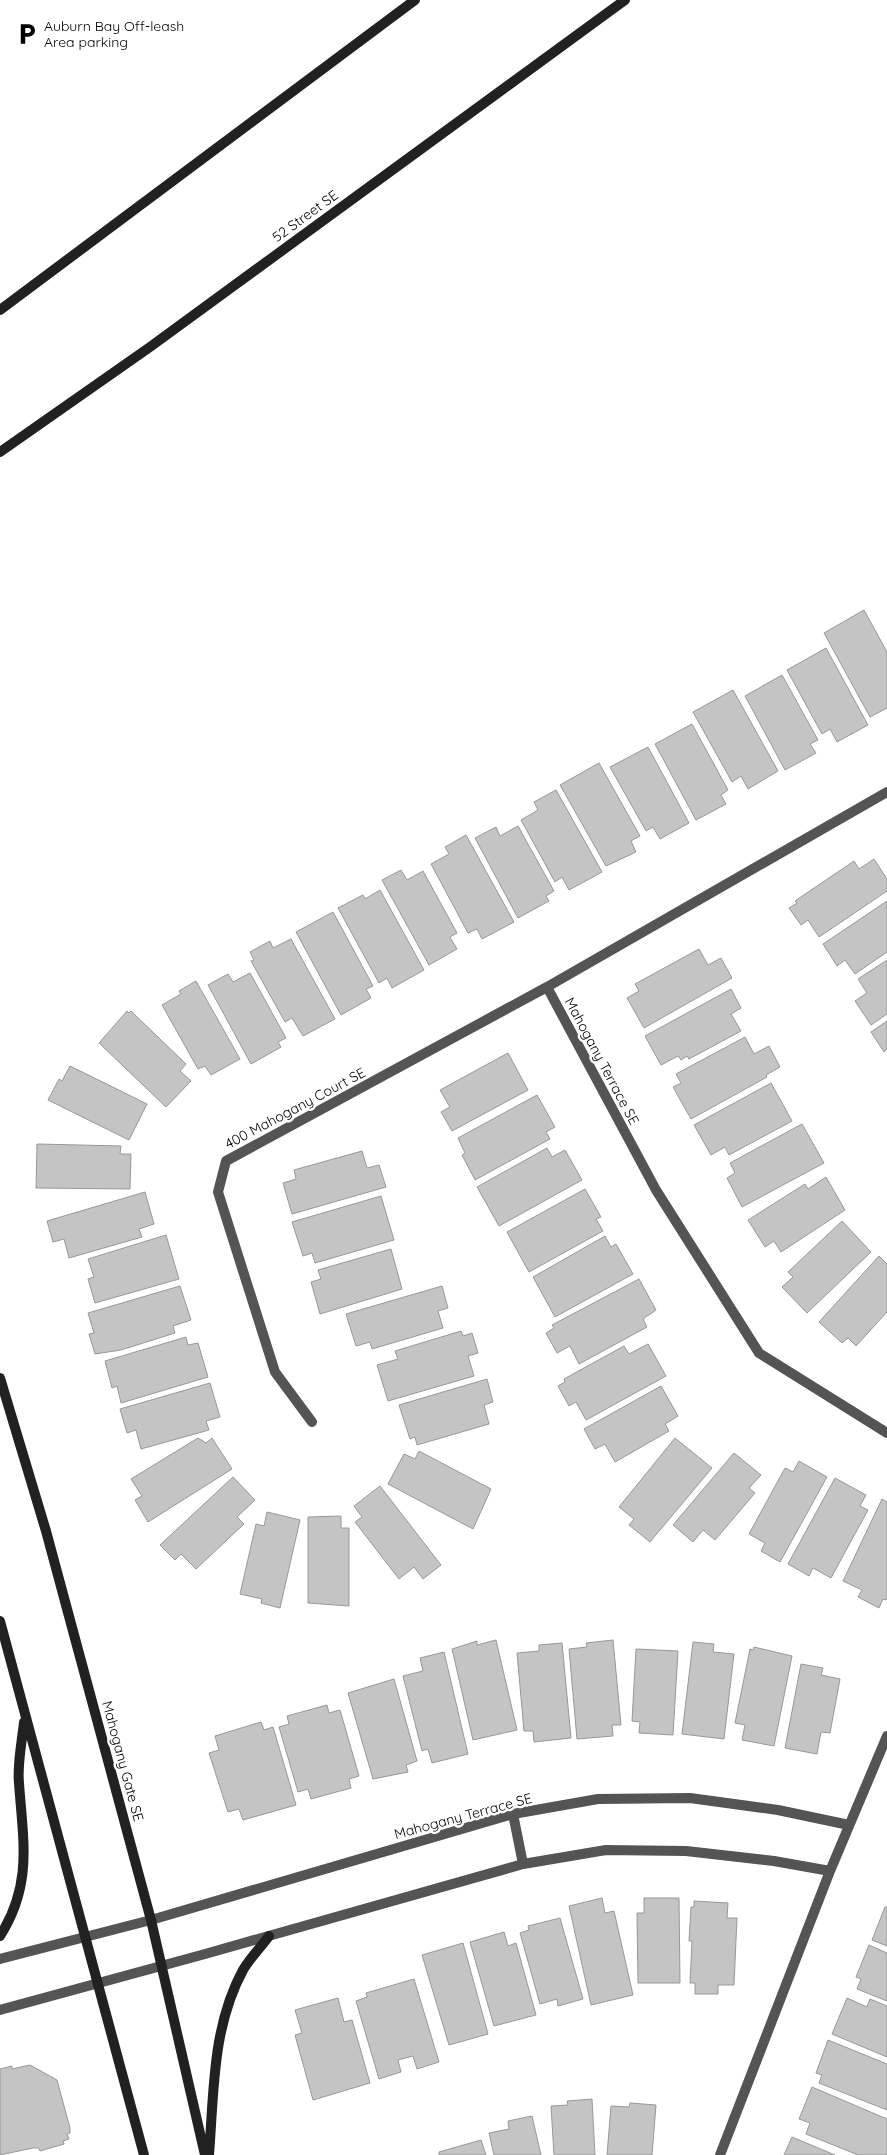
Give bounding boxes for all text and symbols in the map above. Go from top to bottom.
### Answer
place label: Auburn Bay Off-leash Area parking [44,17,184,51]
parking icon: Auburn Bay Off-leash Area parking [14,21,40,47]
street label: 52 Street SE [269,186,342,246]
street label: Mahogany Terrace SE [561,994,643,1128]
street label: 400 Mahogany Court SE [222,1063,368,1153]
street label: Mahogany Gate SE [98,1699,148,1823]
street label: Mahogany Terrace SE [392,1789,534,1843]

